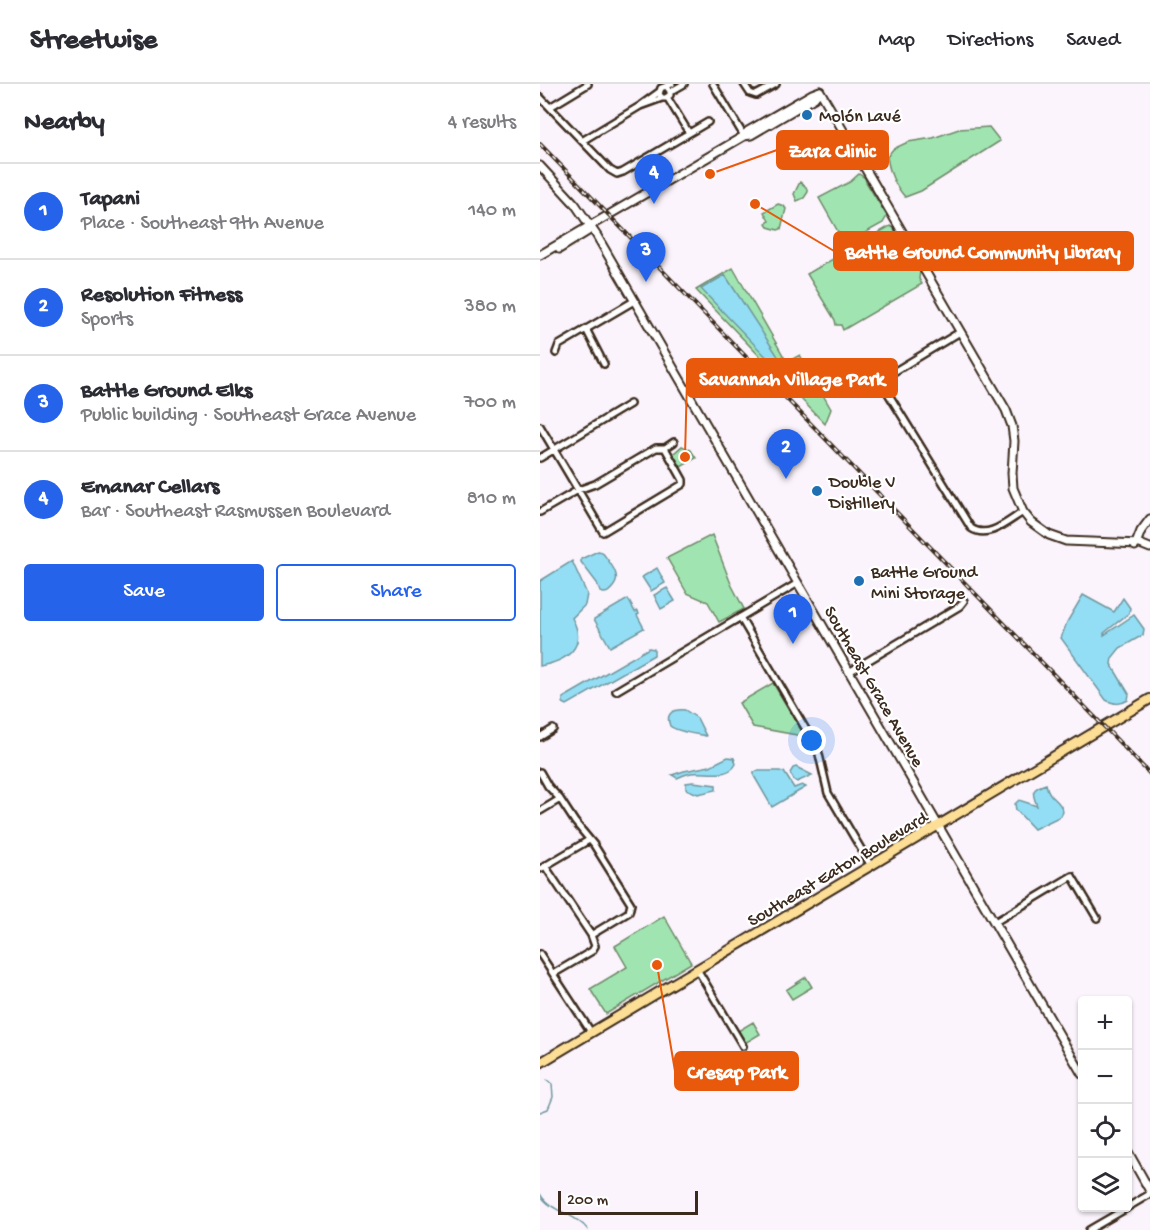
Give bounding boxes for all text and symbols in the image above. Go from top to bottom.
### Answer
text: Streetwise [30,25,157,58]
text: Map [878,29,915,54]
text: Directions [948,29,1033,54]
text: Saved [1066,29,1120,54]
place label: Molón Lavé [819,107,901,128]
text: Nearby [24,108,105,139]
marker: Molón Lavé [800,108,814,122]
text: 4 results [448,112,516,135]
callout: Zara Clinic [777,131,888,169]
text: Zara Clinic [788,142,877,165]
pin: 4 [634,154,674,204]
text: Tapani [81,187,140,213]
text: 1 [39,200,48,223]
text: 140 m [468,200,516,223]
text: Place · Southeast 9th Avenue [81,213,324,236]
pin: 3 [626,232,666,282]
callout: Battle Ground Community Library [834,232,1133,270]
text: Battle Ground Community Library [844,243,1121,266]
text: Resolution Fitness [81,283,242,309]
text: 2 [39,296,48,319]
text: 380 m [464,296,516,319]
text: Sports [81,309,133,332]
callout: Savannah Village Park [687,359,897,397]
text: Savannah Village Park [699,370,887,393]
text: Battle Ground Elks [81,379,252,405]
text: 3 [38,392,49,415]
text: 700 m [464,392,516,415]
text: Public building · Southeast Grace Avenue [81,405,416,428]
pin: 2 [766,430,806,479]
place label: Double V Distillery [828,473,896,515]
text: Emanar Cellars [81,475,219,501]
marker: Double V Distillery [810,484,824,498]
text: 4 [39,488,48,511]
text: 810 m [467,488,516,511]
text: Bar · Southeast Rasmussen Boulevard [81,501,390,524]
place label: Battle Ground Mini Storage [870,563,978,605]
button: Save [24,564,264,621]
button: Share [276,564,516,621]
marker: Battle Ground Mini Storage [852,574,866,588]
pin: 1 [774,594,812,644]
street label: Southeast Grace Avenue [818,603,928,772]
your location [797,726,826,755]
street label: Southeast Eaton Boulevard [744,807,933,932]
map controls [1078,996,1132,1212]
button: + [1078,996,1132,1050]
button: − [1078,1050,1132,1104]
callout: Cresap Park [675,1052,798,1090]
text: Cresap Park [686,1063,789,1086]
button: locate [1078,1104,1132,1158]
button: layers [1078,1158,1132,1212]
scale bar [558,1188,698,1216]
text: 200 m [567,1192,608,1211]

